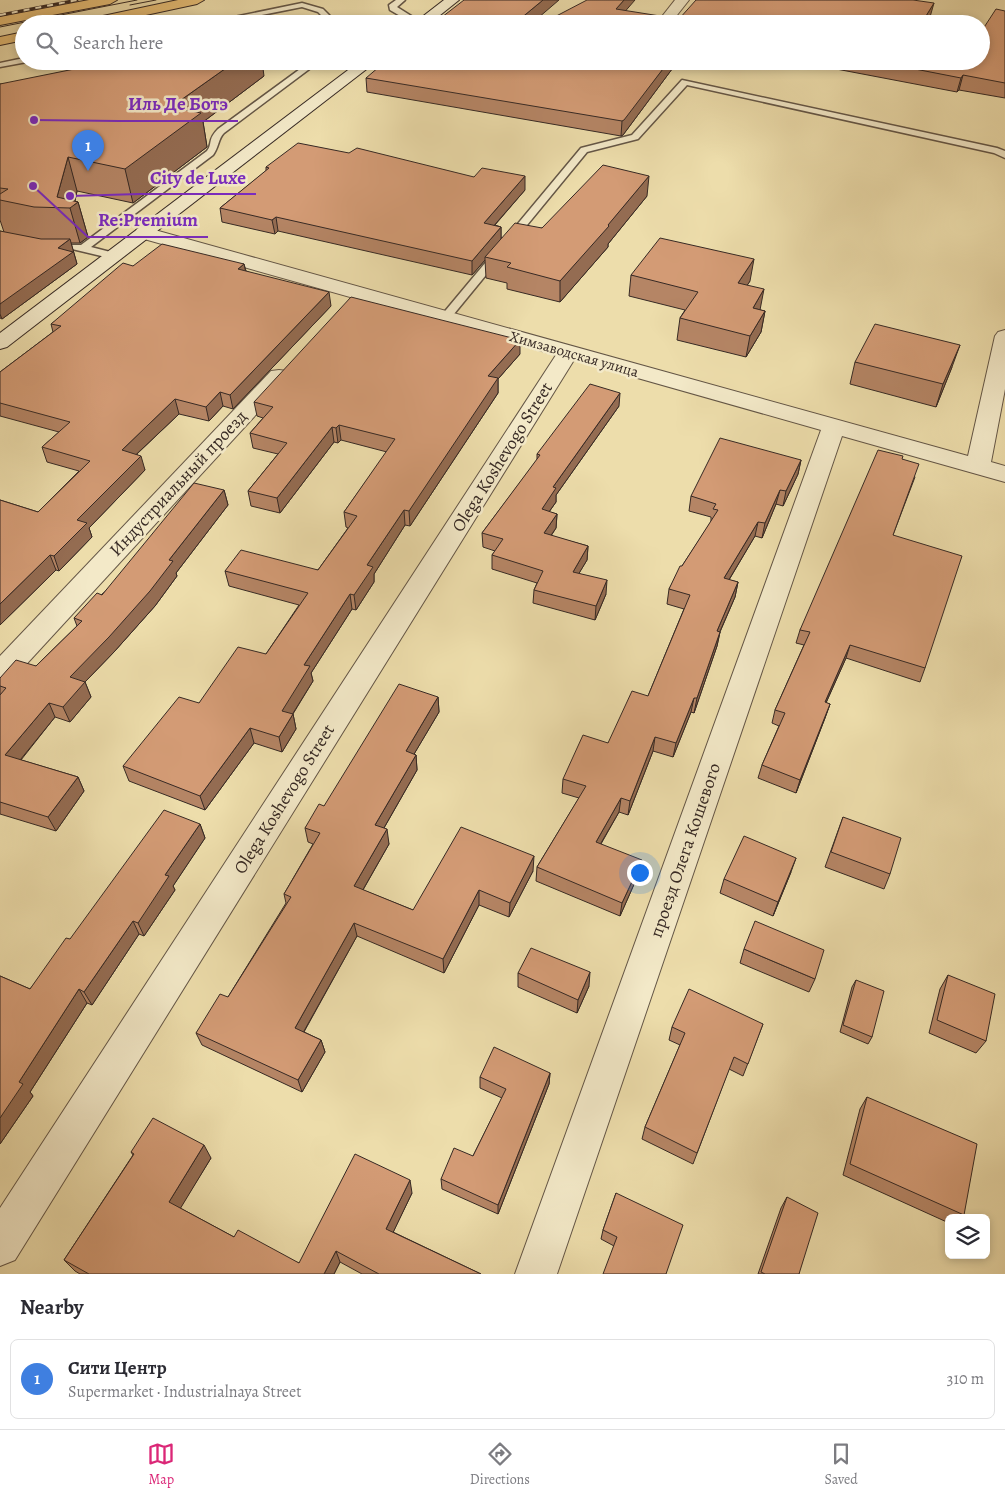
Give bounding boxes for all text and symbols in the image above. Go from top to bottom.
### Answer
search box [15,15,990,70]
icon: search [33,29,61,57]
text: Search here [73,30,163,56]
callout: Иль Де Ботэ [118,87,238,121]
text: Иль Де Ботэ [128,91,228,117]
pin: 1 [72,130,104,171]
callout: City de Luxe [140,160,256,194]
text: City de Luxe [150,165,246,191]
callout: Re:Premium [88,203,208,237]
text: Re:Premium [98,207,198,233]
street label: Химзаводская улица [507,326,641,382]
street label: Olega Koshevogo Street [446,377,558,537]
street label: Индустриальный проезд [104,405,252,561]
street label: Olega Koshevogo Street [228,719,340,879]
street label: проезд Олега Кошевого [644,759,726,941]
your location [627,860,653,886]
map controls [945,1214,990,1259]
button: layers [945,1214,990,1259]
text: Nearby [20,1293,83,1321]
text: Сити Центр [68,1355,167,1381]
text: 1 [34,1368,40,1390]
text: 310 m [947,1368,984,1390]
text: Supermarket · Industrialnaya Street [68,1381,301,1403]
tab: Map [147,1440,175,1489]
tab: Directions [470,1440,530,1489]
tab: Saved [825,1440,858,1489]

